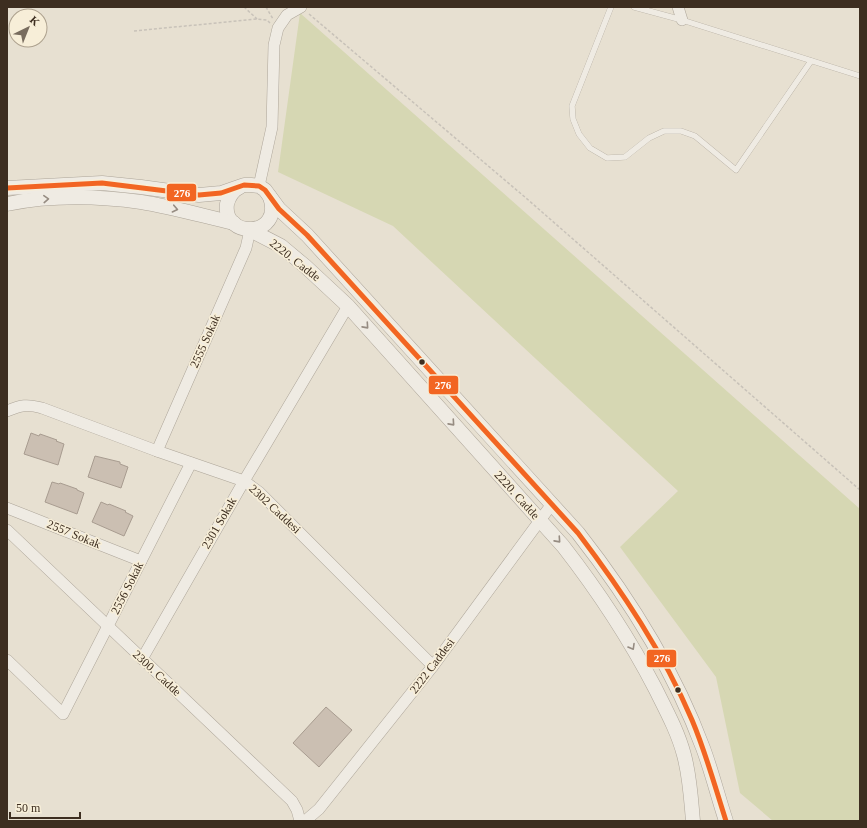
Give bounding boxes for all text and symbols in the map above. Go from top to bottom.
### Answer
north arrow [8,8,48,48]
text: K [28,13,42,28]
line badge: 276 [166,183,197,202]
text: 276 [174,187,191,199]
one-way arrow [43,194,49,203]
one-way arrow [172,204,178,213]
street label: 2220. Cadde [267,236,323,284]
street label: 2555 Sokak [187,312,223,370]
one-way arrow [361,321,368,328]
unlabelled marker [417,357,427,367]
line badge: 276 [428,375,459,395]
text: 276 [435,379,452,391]
one-way arrow [448,418,455,425]
street label: 2220. Cadde [492,468,542,522]
street label: 2302 Caddesi [246,481,304,537]
street label: 2301 Sokak [199,495,239,551]
street label: 2557 Sokak [45,517,103,551]
one-way arrow [553,535,560,543]
street label: 2556 Sokak [108,559,146,617]
street label: 2222 Caddesi [407,635,458,696]
one-way arrow [628,643,635,650]
street label: 2300. Cadde [130,647,184,699]
line badge: 276 [646,649,677,668]
text: 276 [654,652,671,664]
unlabelled marker [673,685,683,695]
scale bar [10,794,80,820]
text: 50 m [16,801,41,815]

